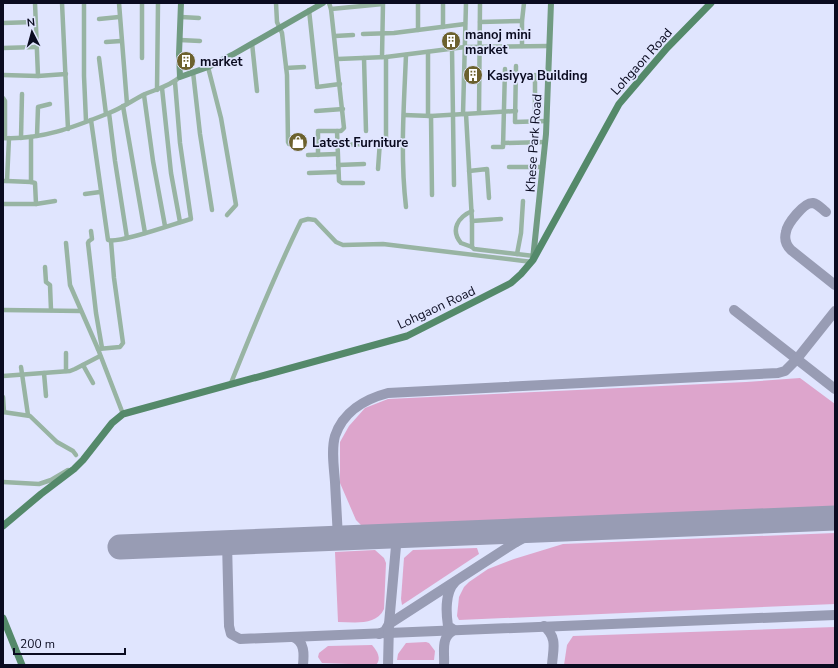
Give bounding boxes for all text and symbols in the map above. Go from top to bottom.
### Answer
north arrow [12,12,52,52]
text: N [26,15,36,30]
street label: Lohgaon Road [607,24,677,99]
place label: manoj mini market [465,26,531,59]
building icon: manoj mini market [440,30,462,52]
building icon: market [175,50,197,72]
place label: market [200,53,243,71]
building icon: Kasiyya Building [462,64,484,86]
place label: Kasiyya Building [487,67,588,85]
street label: Khese Park Road [522,93,546,193]
shop icon: Latest Furniture [287,131,309,153]
place label: Latest Furniture [312,134,408,152]
street label: Lohgaon Road [394,282,478,334]
scale bar [14,630,125,656]
text: 200 m [20,636,55,652]

